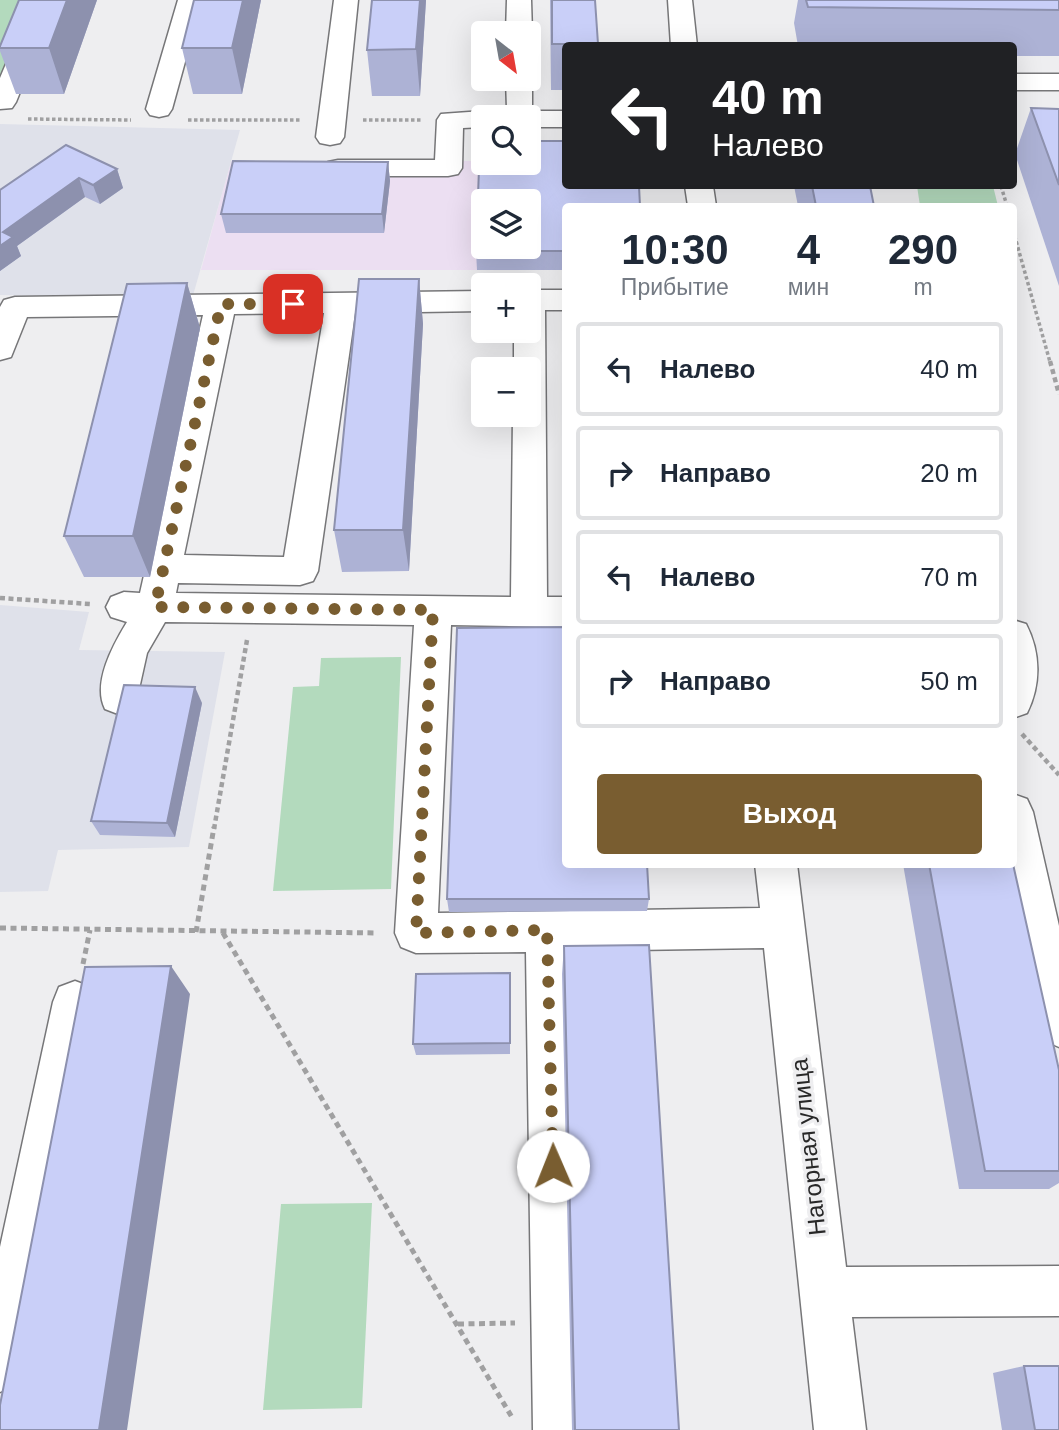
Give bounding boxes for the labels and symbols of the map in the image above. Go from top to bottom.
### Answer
north arrow [471,21,541,91]
pin [263,274,323,334]
street label: Нагорная улица [785,1057,831,1237]
position arrow [516,1129,590,1203]

